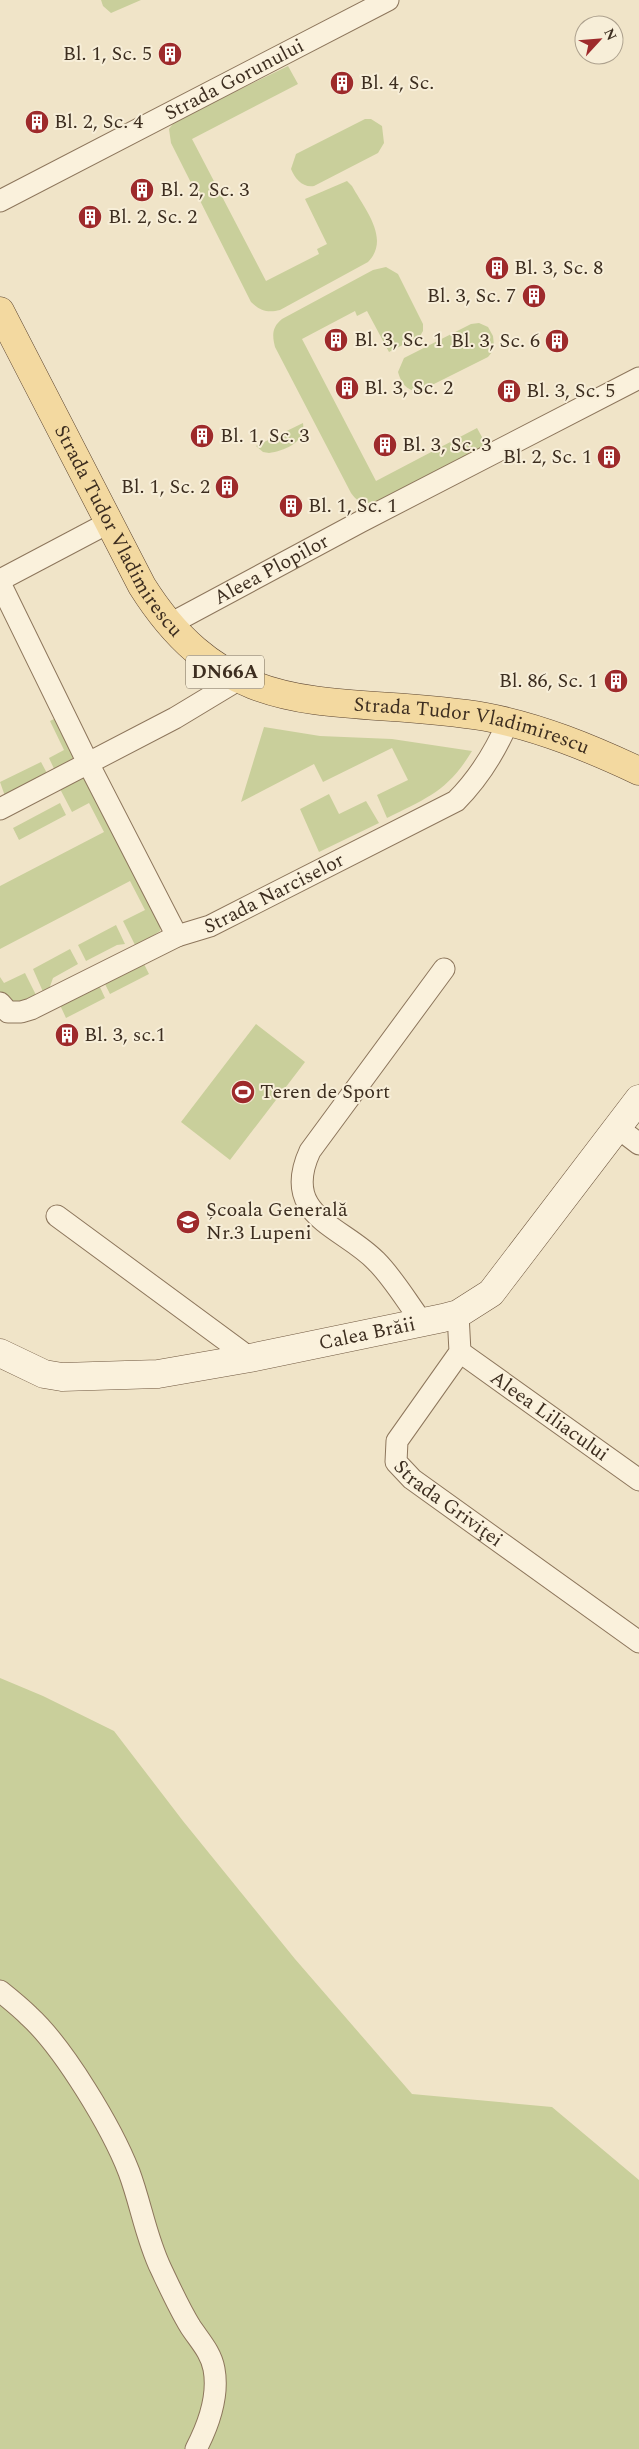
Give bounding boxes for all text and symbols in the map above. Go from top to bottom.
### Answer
north arrow [574,15,624,65]
text: N [598,25,622,44]
street label: Strada Gorunului [159,31,310,128]
place label: Bl. 1, Sc. 5 [63,39,152,69]
building icon: Bl. 1, Sc. 5 [157,41,183,67]
place label: Bl. 4, Sc. [360,68,434,98]
building icon: Bl. 4, Sc. [329,70,355,96]
place label: Bl. 2, Sc. 4 [54,107,143,137]
building icon: Bl. 2, Sc. 4 [24,109,50,135]
place label: Bl. 2, Sc. 3 [160,175,249,205]
building icon: Bl. 2, Sc. 3 [129,177,155,203]
place label: Bl. 2, Sc. 2 [108,202,197,232]
building icon: Bl. 2, Sc. 2 [77,204,103,230]
place label: Bl. 3, Sc. 8 [514,253,603,283]
building icon: Bl. 3, Sc. 8 [484,255,510,281]
place label: Bl. 3, Sc. 7 [427,281,516,311]
building icon: Bl. 3, Sc. 7 [521,283,547,309]
place label: Bl. 3, Sc. 1 [354,325,443,355]
place label: Bl. 3, Sc. 6 [451,326,540,356]
building icon: Bl. 3, Sc. 1 [323,327,349,353]
building icon: Bl. 3, Sc. 6 [544,328,570,354]
place label: Bl. 3, Sc. 2 [364,373,453,403]
building icon: Bl. 3, Sc. 2 [334,375,360,401]
place label: Bl. 3, Sc. 5 [526,376,615,406]
building icon: Bl. 3, Sc. 5 [496,378,522,404]
street label: Strada Tudor Vladimirescu [46,420,190,644]
place label: Bl. 1, Sc. 3 [220,421,309,451]
building icon: Bl. 1, Sc. 3 [189,423,215,449]
place label: Bl. 3, Sc. 3 [402,430,491,460]
building icon: Bl. 3, Sc. 3 [372,432,398,458]
place label: Bl. 2, Sc. 1 [503,442,592,472]
building icon: Bl. 2, Sc. 1 [596,444,622,470]
place label: Bl. 1, Sc. 2 [121,472,210,502]
building icon: Bl. 1, Sc. 2 [214,474,240,500]
place label: Bl. 1, Sc. 1 [308,491,397,521]
building icon: Bl. 1, Sc. 1 [278,493,304,519]
street label: Aleea Plopilor [208,526,334,613]
road number: DN66A [186,656,264,689]
place label: Bl. 86, Sc. 1 [499,666,598,696]
building icon: Bl. 86, Sc. 1 [603,668,629,694]
street label: Strada Tudor Vladimirescu [353,689,594,762]
street label: Strada Narciselor [200,845,349,942]
place label: Bl. 3, sc.1 [84,1020,166,1050]
building icon: Bl. 3, sc.1 [54,1022,80,1048]
place label: Teren de Sport [260,1077,390,1107]
sports icon: Teren de Sport [230,1079,256,1105]
place label: Școala Generală Nr.3 Lupeni [206,1195,348,1248]
school or university icon: Școala Generală Nr.3 Lupeni [175,1209,201,1235]
street label: Calea Brăii [316,1309,418,1358]
street label: Aleea Liliacului [484,1363,615,1469]
street label: Strada Griviţei [386,1453,509,1555]

